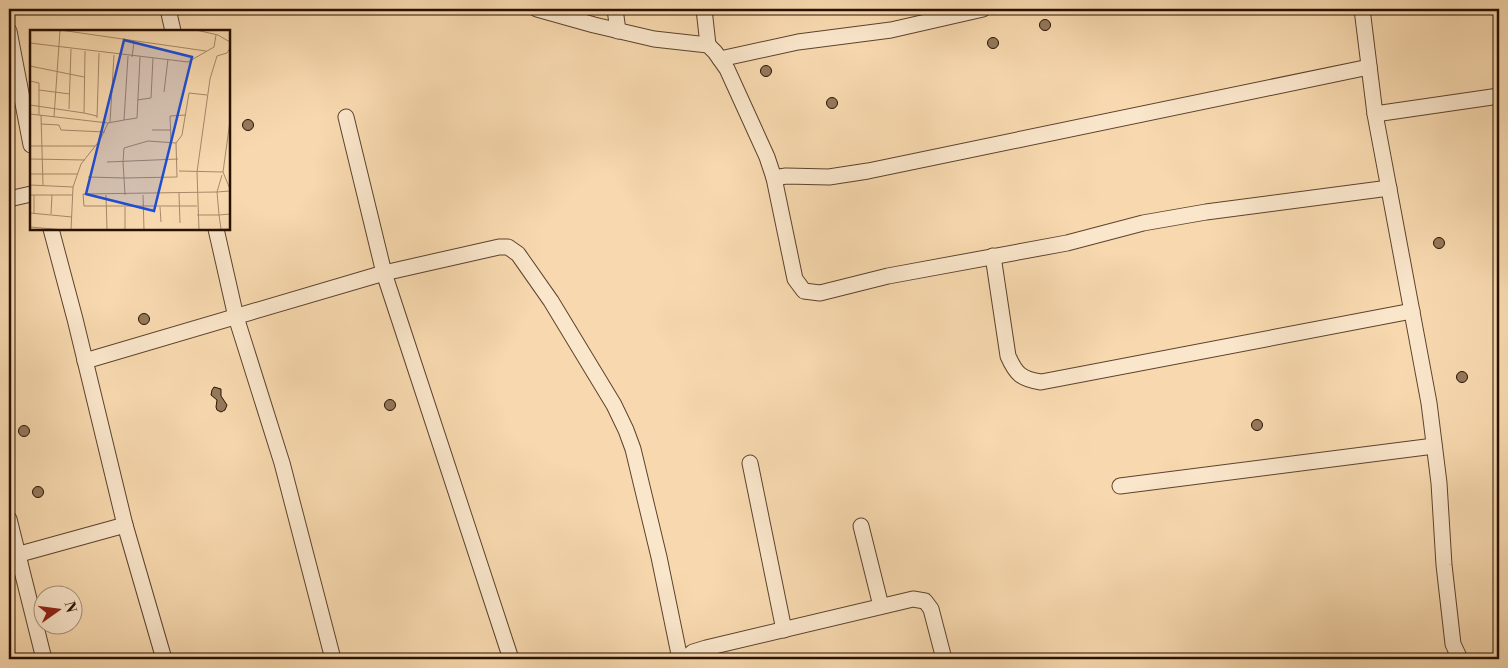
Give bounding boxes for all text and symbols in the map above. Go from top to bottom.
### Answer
inset map [30,30,230,230]
north arrow [32,586,82,636]
text: N [60,600,80,615]

